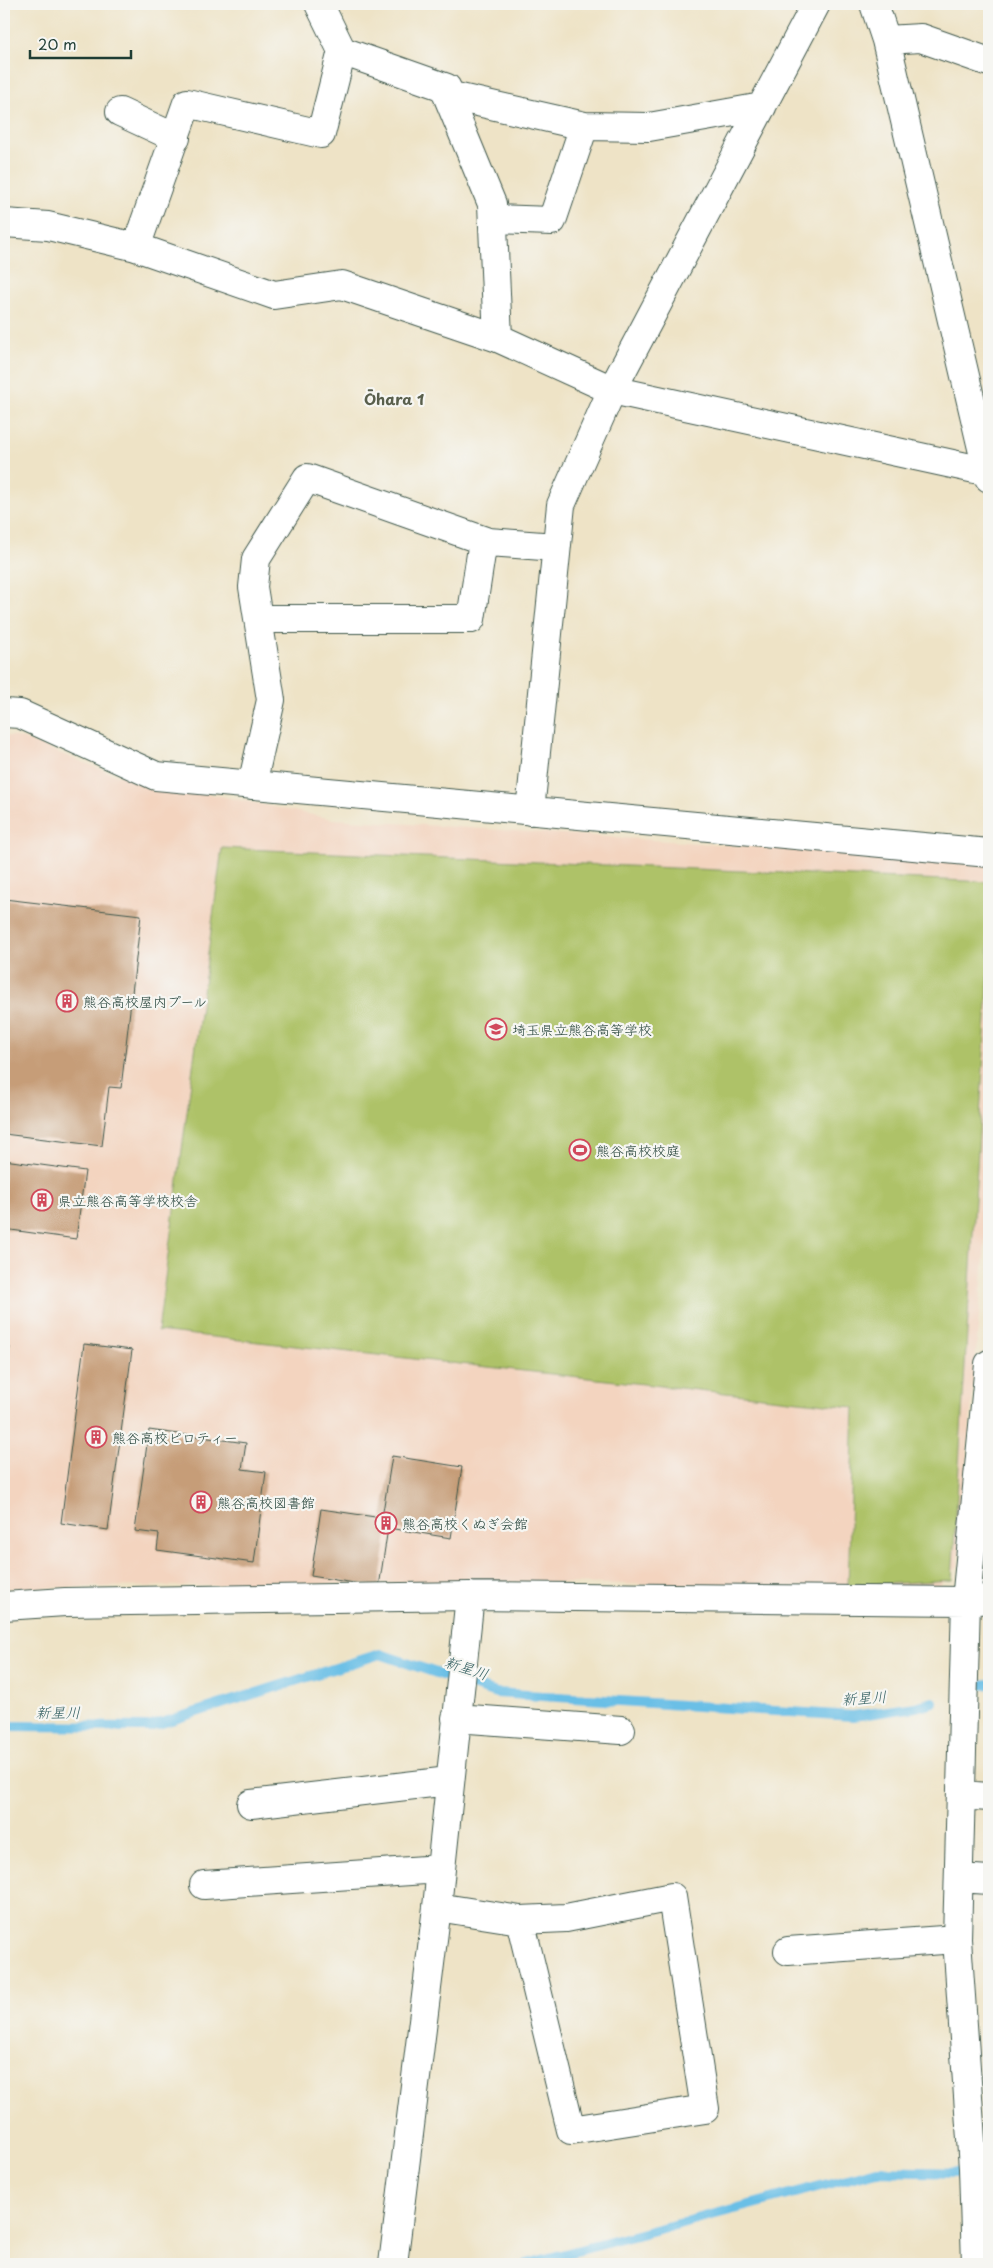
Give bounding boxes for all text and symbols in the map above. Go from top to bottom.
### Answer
scale bar [30,28,131,60]
text: 20 m [38,32,77,55]
district label: Ōhara 1 [364,387,424,410]
building icon: 熊谷高校屋内プール [55,989,79,1013]
place label: 熊谷高校屋内プール [83,991,207,1012]
school or university icon: 埼玉県立熊谷高等学校 [484,1017,508,1041]
place label: 埼玉県立熊谷高等学校 [512,1019,652,1040]
sports icon: 熊谷高校校庭 [568,1138,592,1162]
place label: 熊谷高校校庭 [596,1140,680,1161]
building icon: 県立熊谷高等学校校舎 [30,1188,54,1212]
place label: 県立熊谷高等学校校舎 [58,1190,198,1211]
building icon: 熊谷高校ピロティー [84,1425,108,1449]
place label: 熊谷高校ピロティー [112,1427,238,1448]
building icon: 熊谷高校図書館 [189,1490,213,1514]
place label: 熊谷高校図書館 [217,1492,315,1513]
building icon: 熊谷高校くぬぎ会館 [374,1511,398,1535]
place label: 熊谷高校くぬぎ会館 [402,1513,528,1534]
water label: 新星川 [442,1649,492,1685]
water label: 新星川 [841,1684,887,1710]
water label: 新星川 [35,1700,81,1723]

